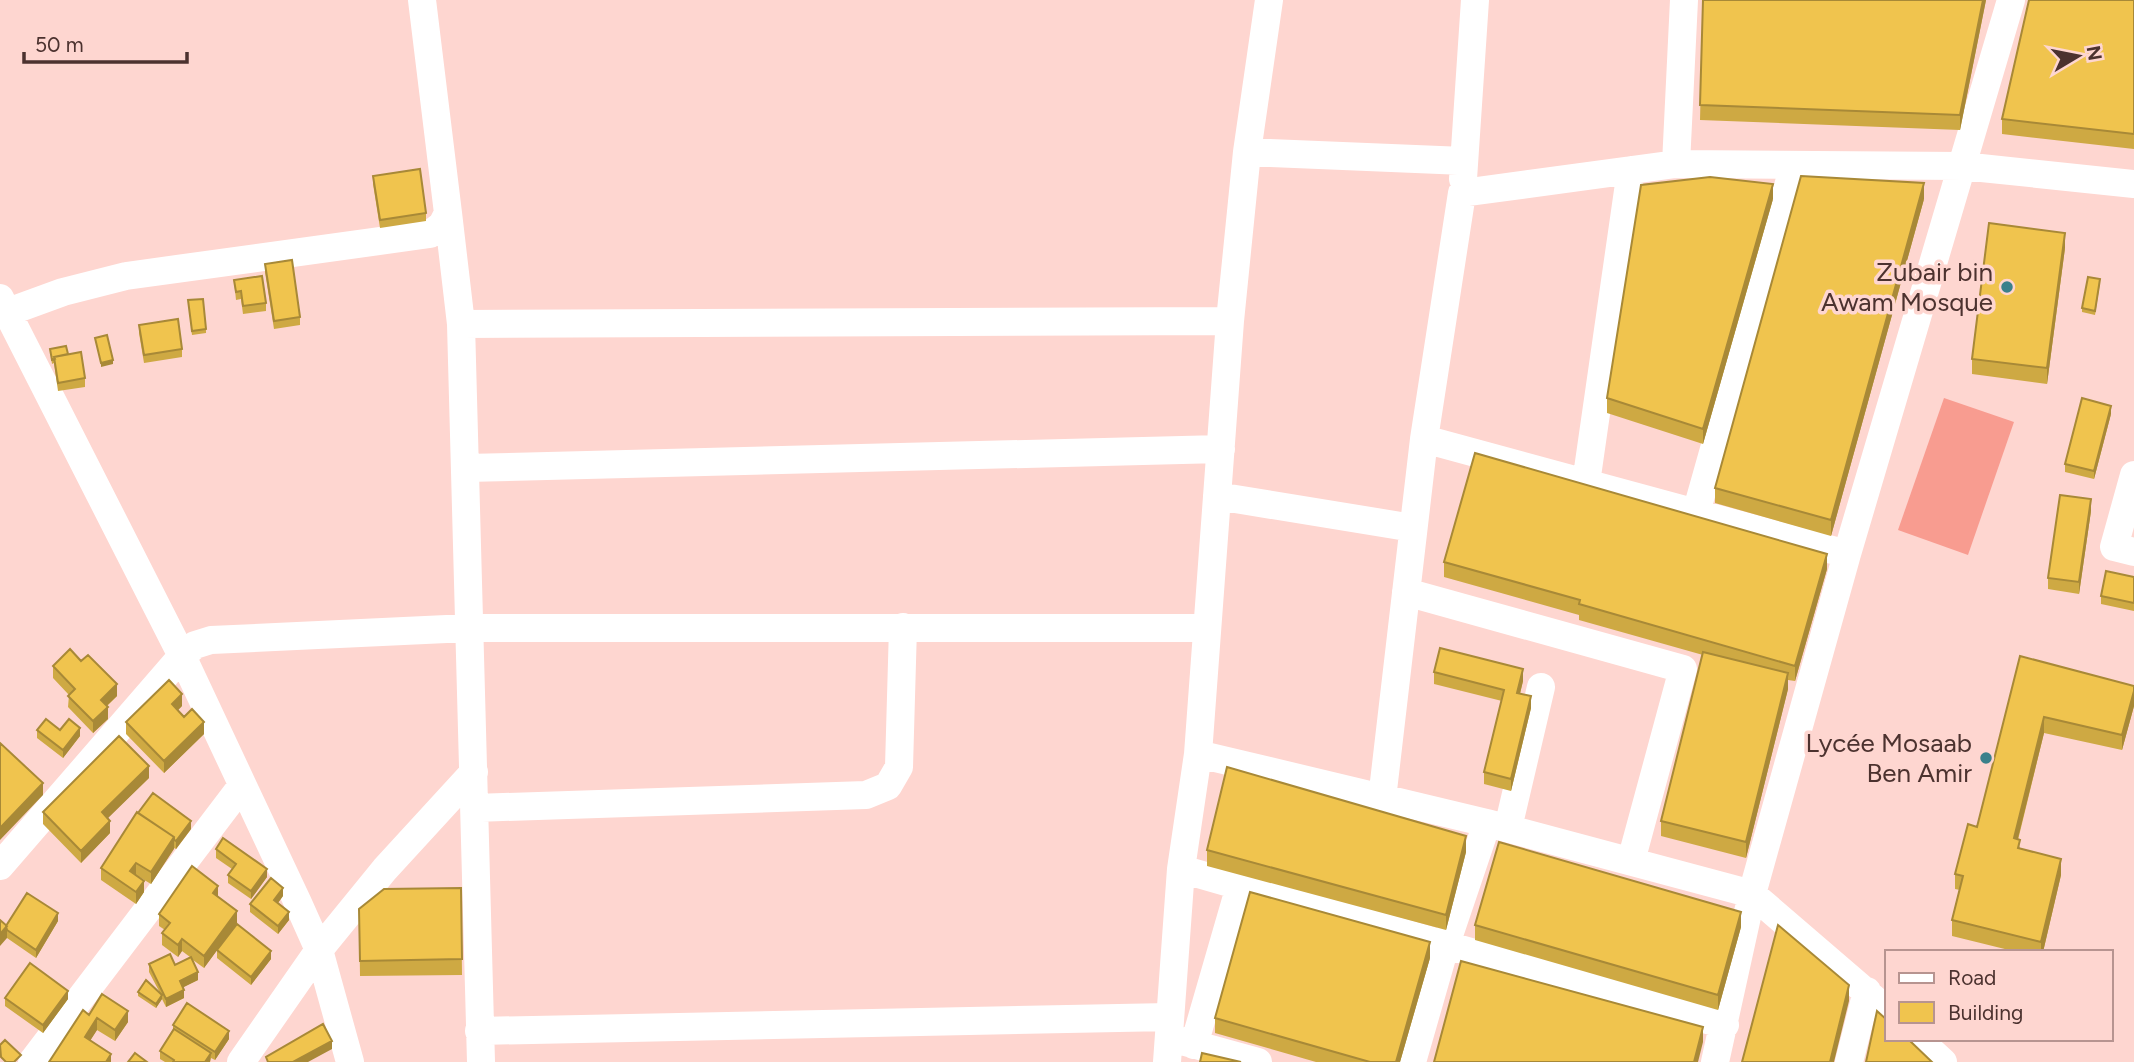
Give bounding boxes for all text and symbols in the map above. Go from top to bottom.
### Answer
scale bar [24,21,187,65]
north arrow [2043,21,2113,91]
text: 50 m [35,32,84,57]
text: N [2082,44,2107,62]
place label: Zubair bin Awam Mosque [1821,256,1993,318]
marker: Zubair bin Awam Mosque [1999,279,2015,295]
place label: Lycée Mosaab Ben Amir [1805,727,1972,789]
marker: Lycée Mosaab Ben Amir [1978,750,1994,766]
legend [1885,950,2113,1041]
text: Road [1948,965,1996,990]
text: Building [1948,1000,2023,1025]

